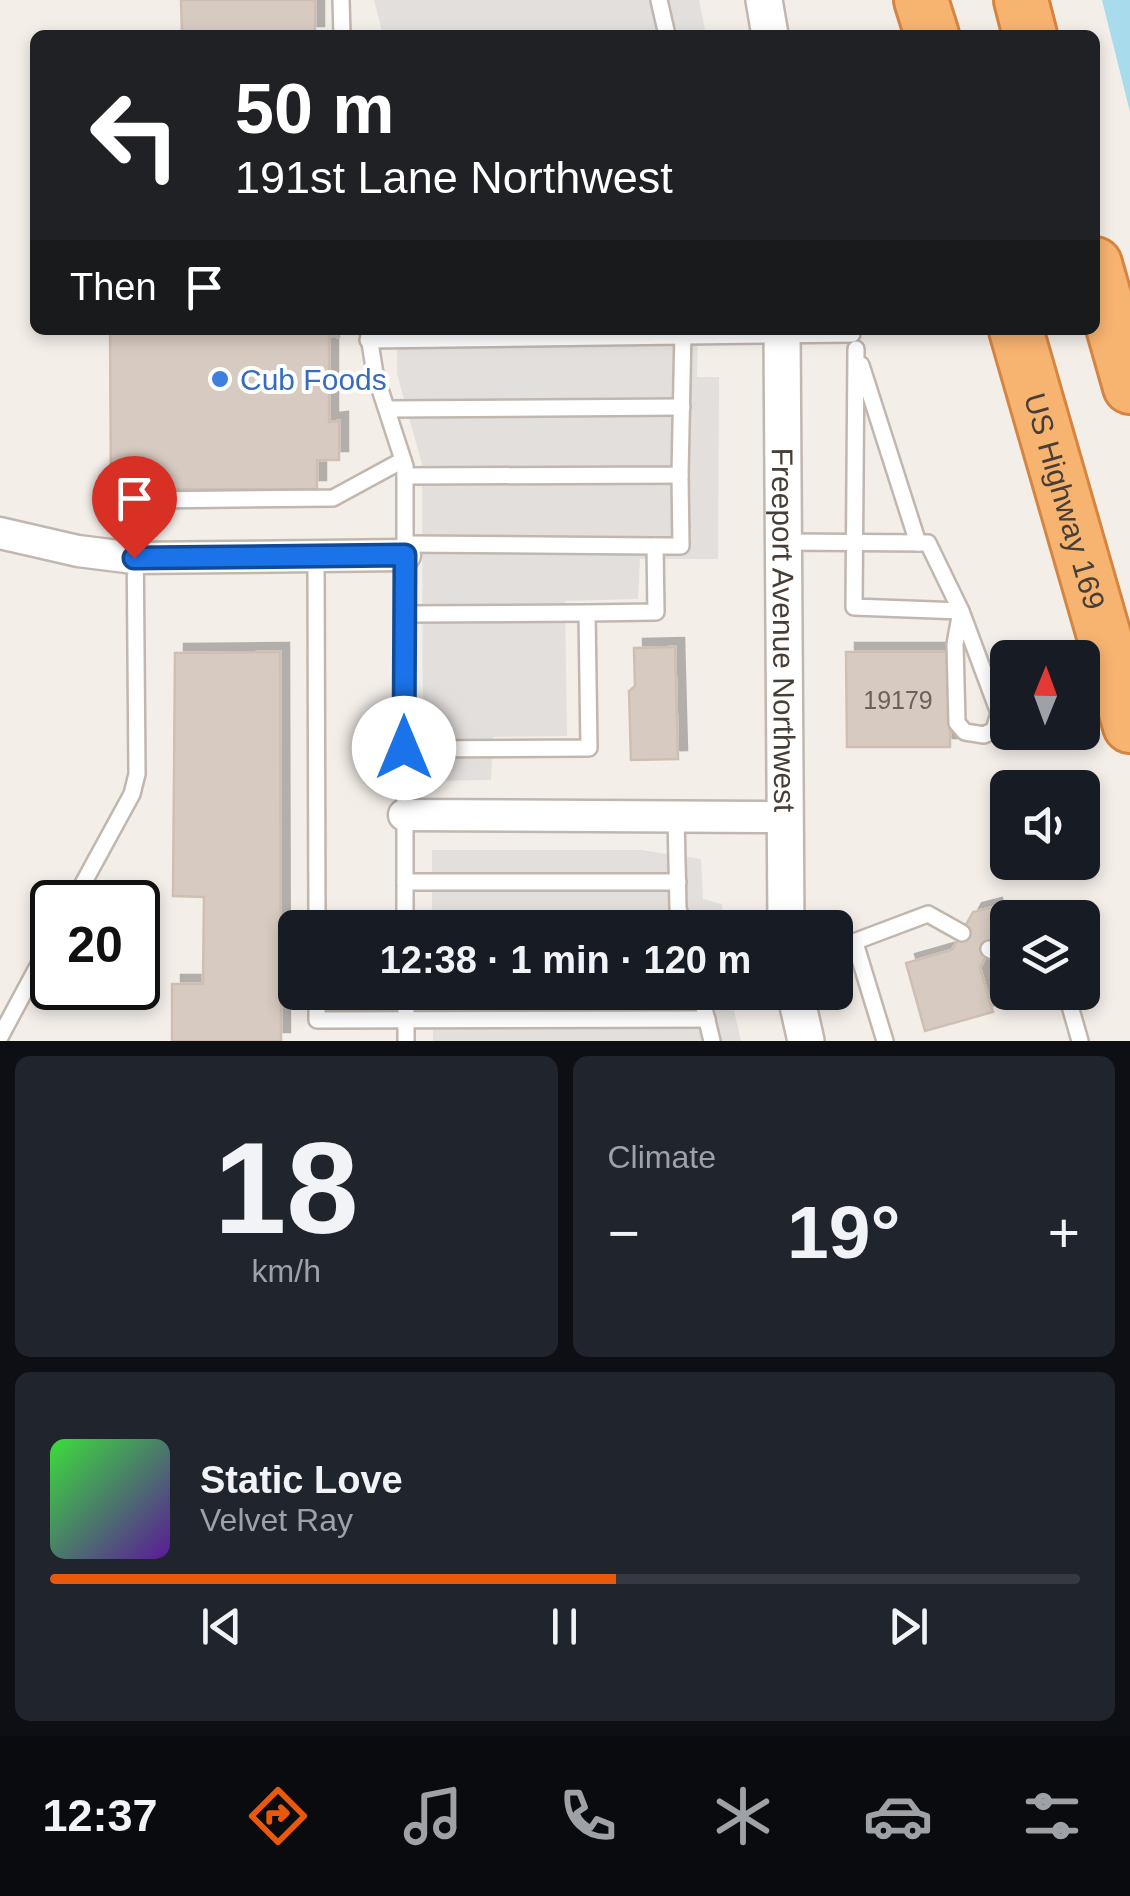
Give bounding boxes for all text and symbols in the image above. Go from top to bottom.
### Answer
icon: left [70,70,200,200]
text: 50 m [235,70,395,148]
text: 191st Lane Northwest [235,152,673,203]
icon: arrive [177,260,232,315]
text: Then [70,266,157,308]
place label: Cub Foods [240,363,387,396]
marker: Cub Foods [209,368,231,390]
street label: US Highway 169 [1018,389,1112,613]
street label: Freeport Avenue Northwest [766,448,802,813]
pin [92,456,177,559]
icon: arrive [107,471,162,526]
north arrow [990,640,1100,750]
map controls [990,640,1100,1010]
house number: 19179 [863,686,933,714]
position arrow [352,696,456,800]
button: sound [990,770,1100,880]
speed limit sign: 20 [30,880,160,1010]
button: layers [990,900,1100,1010]
text: 12:38 · 1 min · 120 m [380,939,751,981]
text: 18 [214,1115,359,1261]
text: Climate [608,1139,716,1175]
text: 19° [787,1190,900,1274]
text: − [608,1202,640,1264]
text: + [1048,1202,1080,1264]
text: km/h [252,1253,321,1289]
text: Static Love [200,1459,403,1501]
text: Velvet Ray [200,1502,353,1538]
icon: previous [194,1599,249,1654]
icon: pause [537,1599,592,1654]
icon: next [881,1599,936,1654]
icon: directions [243,1781,313,1851]
icon: music [398,1781,468,1851]
icon: phone [553,1781,623,1851]
icon: climate [708,1781,778,1851]
icon: car [863,1781,933,1851]
icon: filters [1017,1781,1087,1851]
text: 12:37 [42,1790,158,1841]

